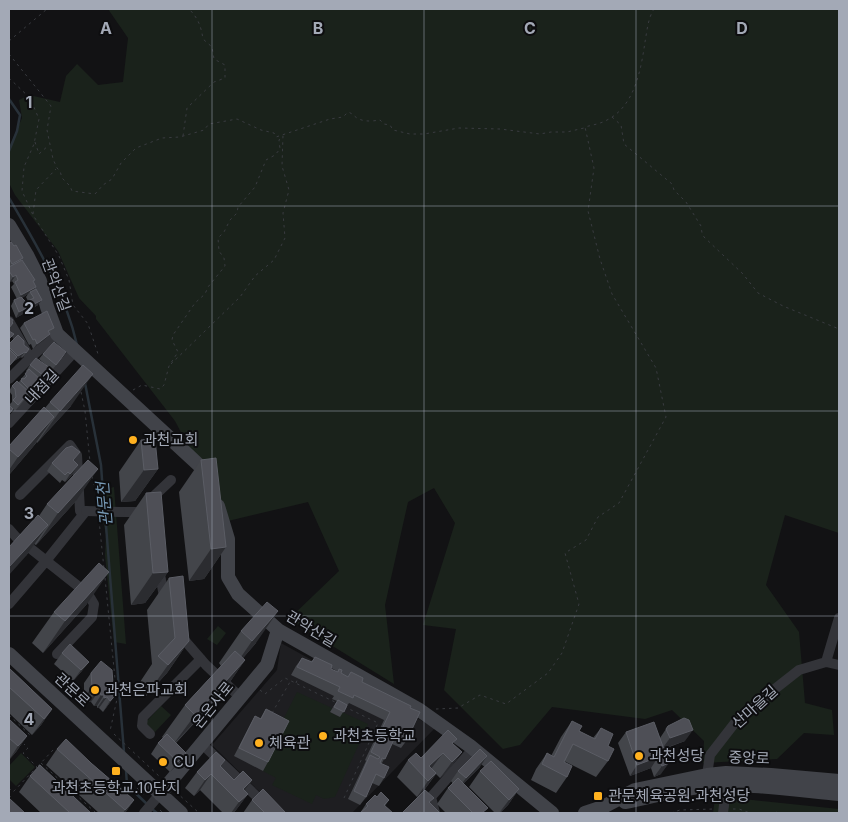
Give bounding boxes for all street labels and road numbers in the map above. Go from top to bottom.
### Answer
street label: 관악산길 [38,256,75,314]
street label: 내점길 [21,365,63,408]
street label: 관악산길 [283,606,340,651]
street label: 관문로 [51,669,94,711]
street label: 온온사로 [188,677,237,732]
street label: 산마을길 [728,681,782,732]
street label: 중앙로 [728,747,770,768]

